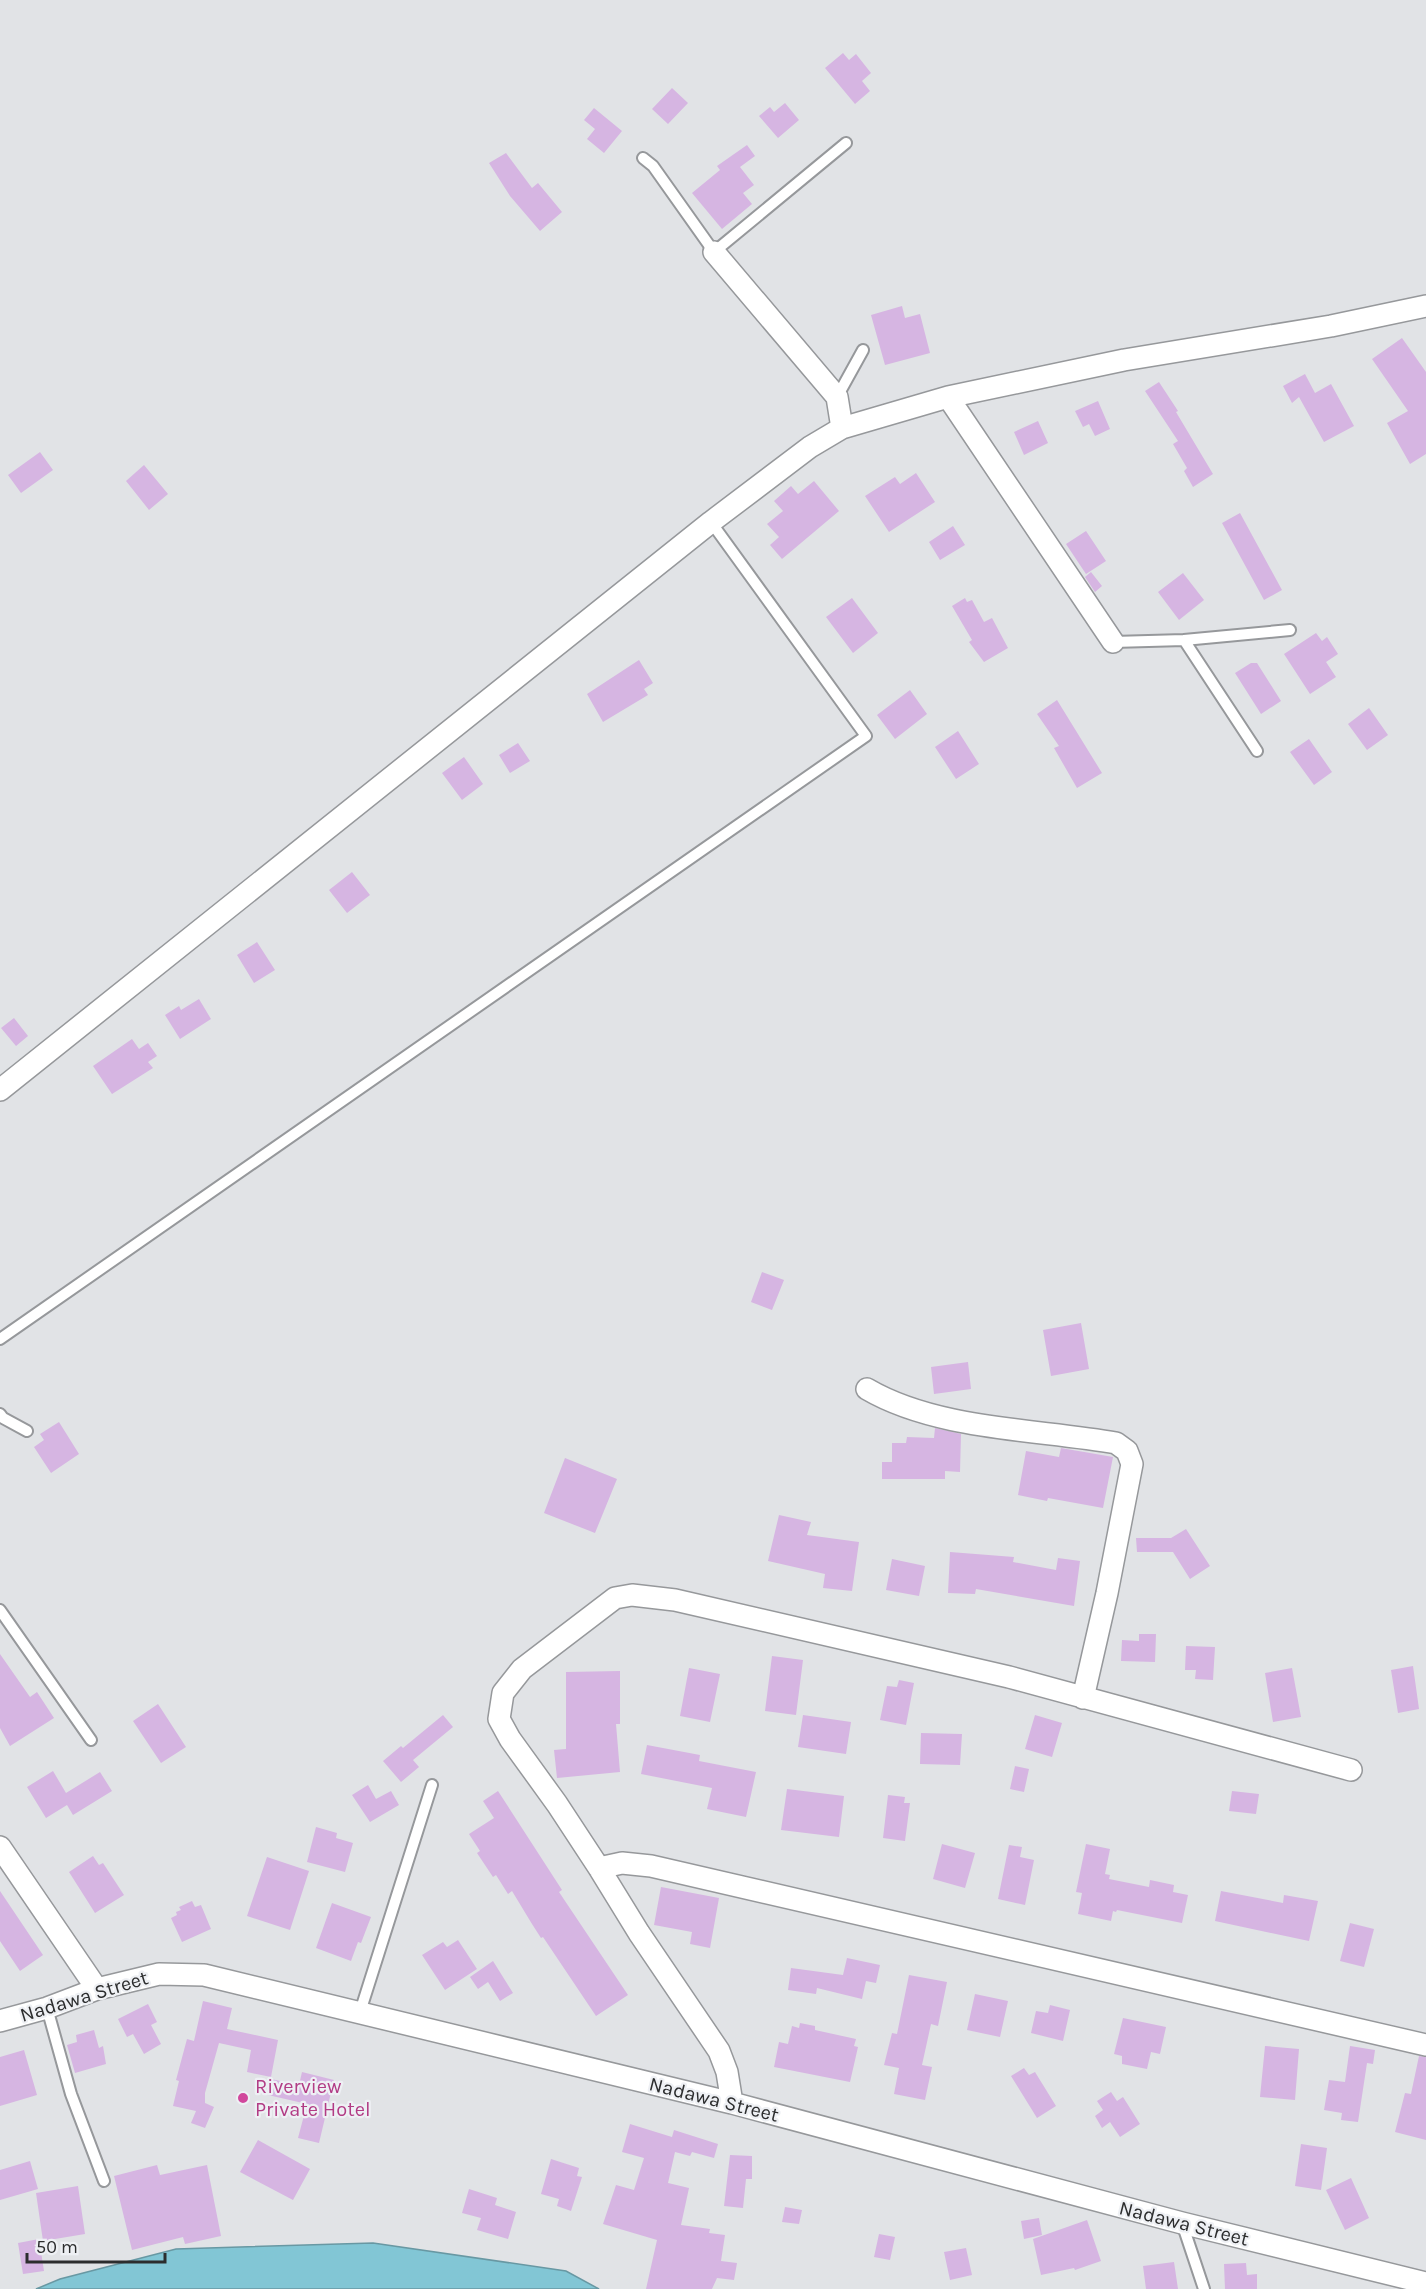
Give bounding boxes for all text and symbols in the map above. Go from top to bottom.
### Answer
street label: Nadawa Street [17,1966,151,2027]
street label: Nadawa Street [647,2072,782,2127]
place label: Riverview Private Hotel [255,2075,371,2121]
marker: Riverview Private Hotel [236,2091,250,2105]
street label: Nadawa Street [1117,2196,1252,2251]
scale bar [27,2226,165,2264]
text: 50 m [36,2236,78,2258]

